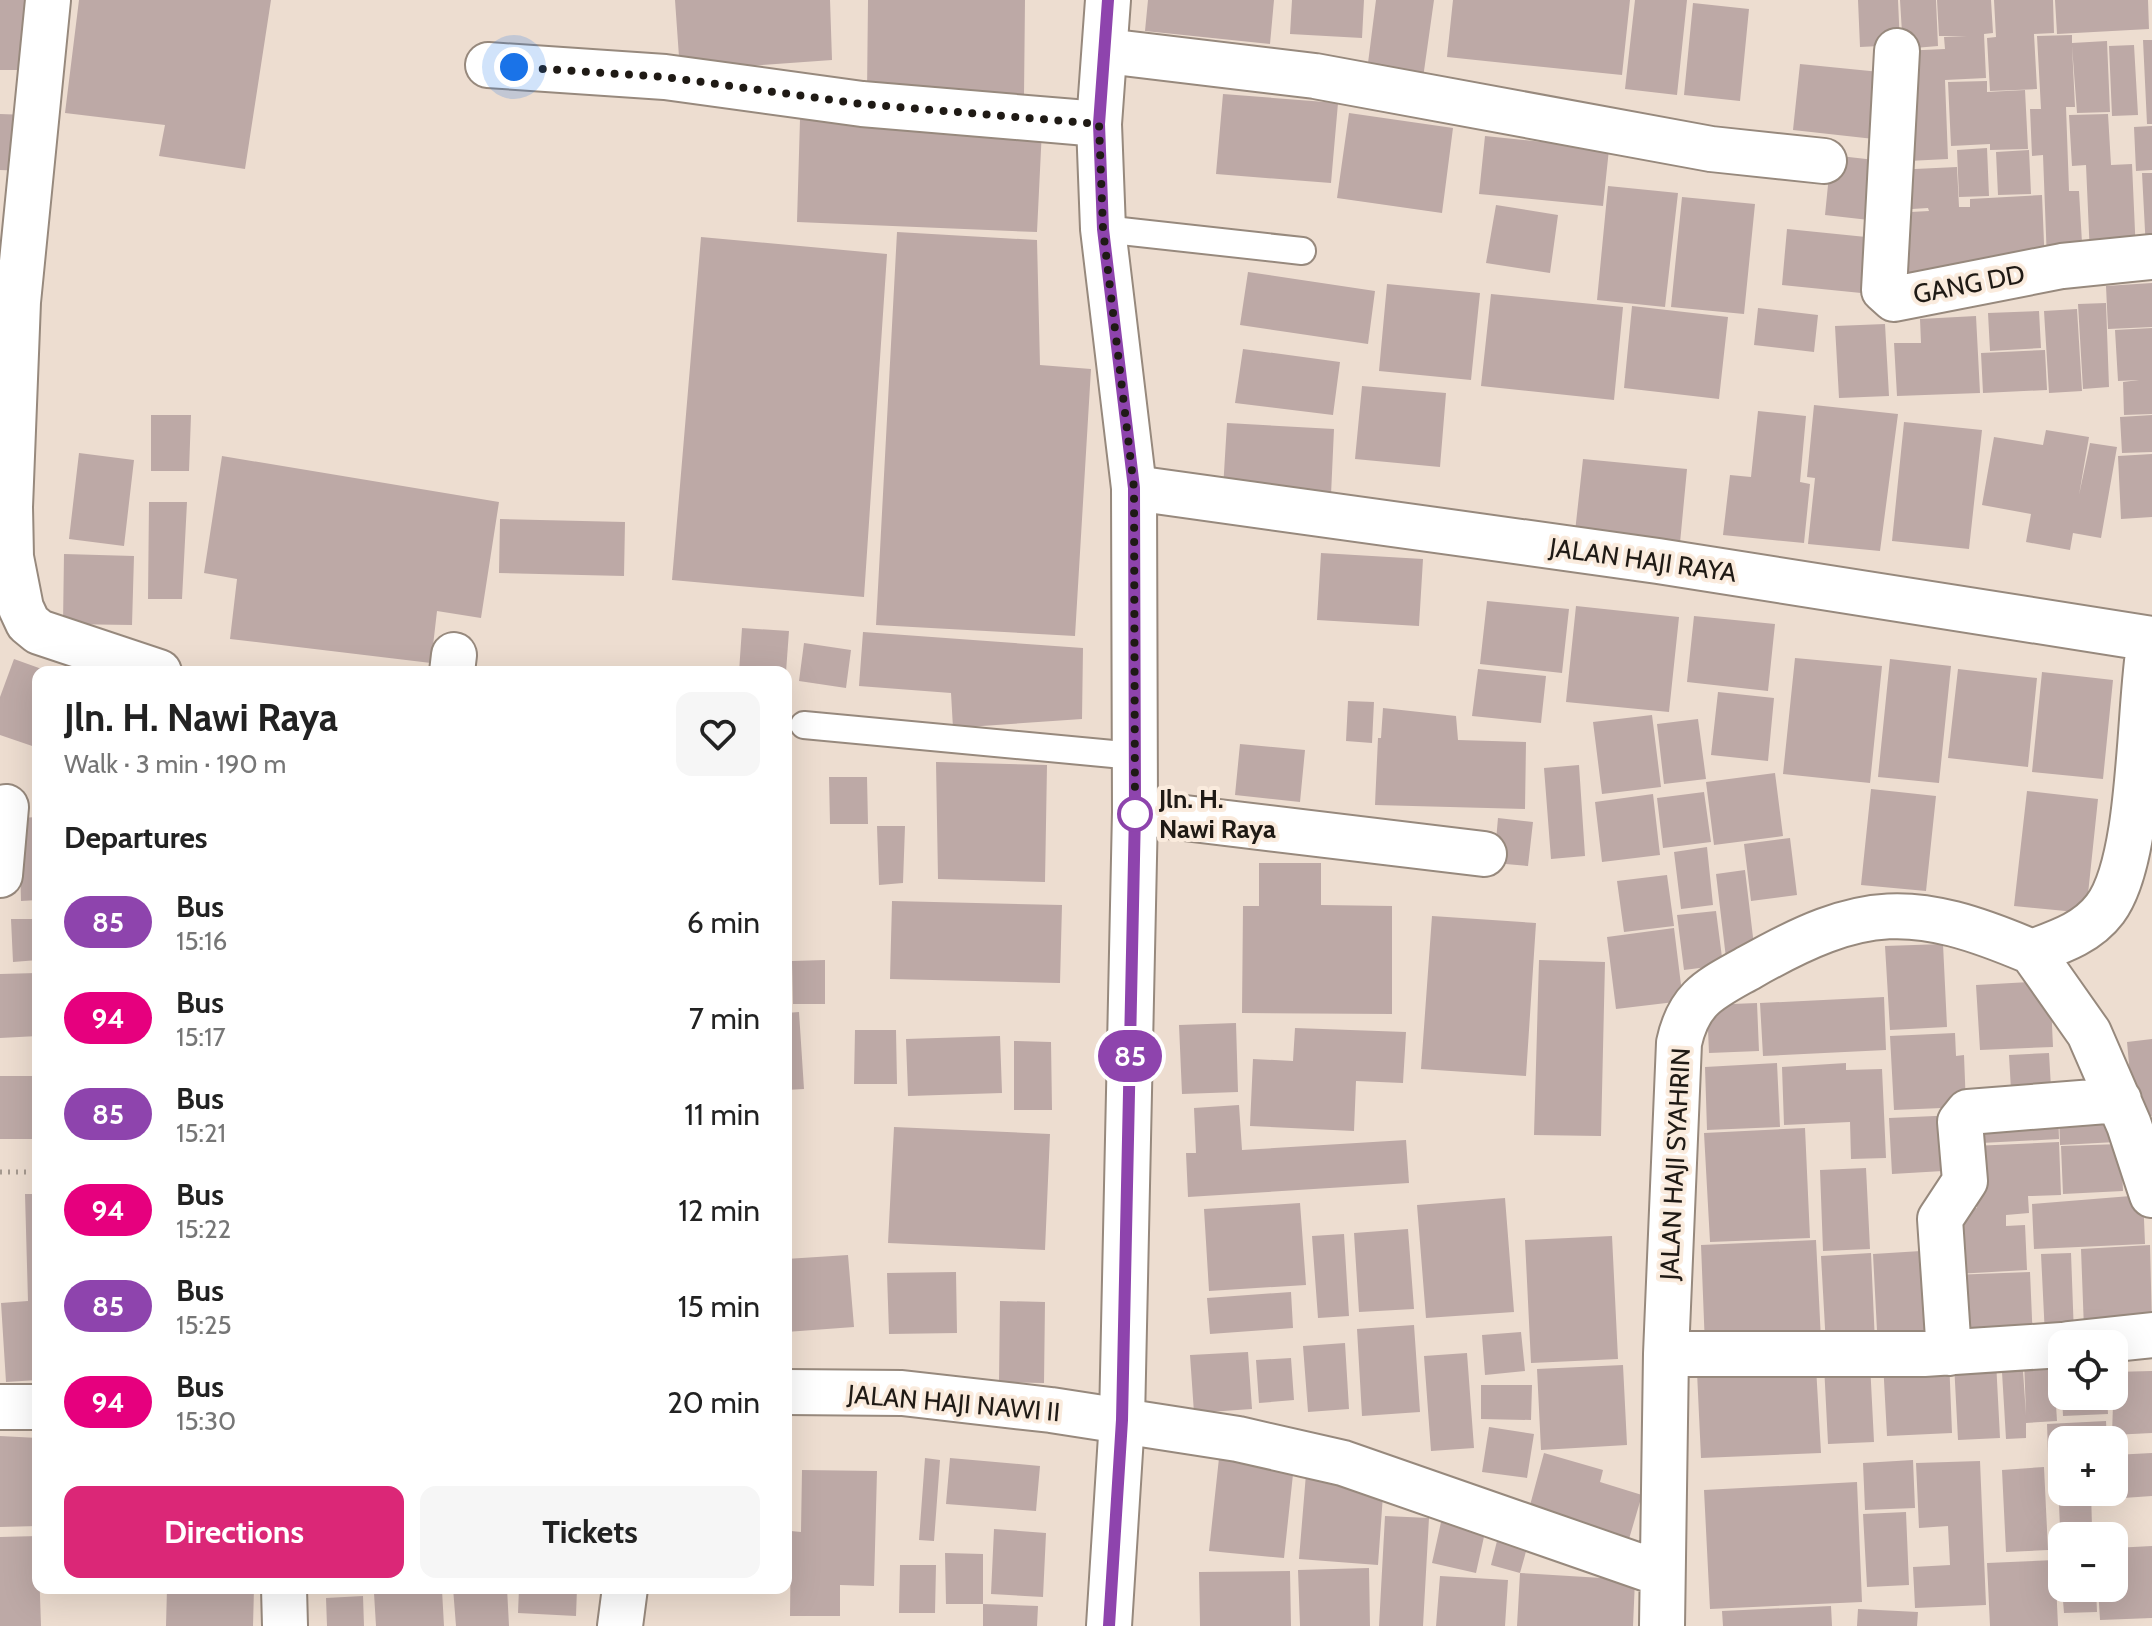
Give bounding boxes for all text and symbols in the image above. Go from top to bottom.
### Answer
your location [494,47,534,87]
street label: GANG DD [1911,258,2027,310]
street label: JALAN HAJI RAYA [1546,531,1739,589]
button: heart [676,692,760,776]
text: Jln. H. Nawi Raya [64,694,338,741]
text: Walk · 3 min · 190 m [64,748,286,780]
place label: Jln. H. Nawi Raya [1158,783,1276,845]
marker: Jln. H. Nawi Raya [1118,797,1152,831]
text: Departures [64,819,208,856]
text: Bus [176,888,224,925]
text: 6 min [687,904,760,941]
text: 85 [92,905,124,939]
text: 15:16 [176,925,227,957]
text: Bus [176,984,224,1021]
text: 7 min [689,1000,760,1037]
text: 94 [91,1001,125,1035]
text: 15:17 [176,1021,226,1053]
line badge: 85 [1094,1030,1166,1082]
text: 85 [1114,1039,1146,1073]
street label: JALAN HAJI SYAHRIN [1653,1047,1697,1282]
text: Bus [176,1080,224,1117]
text: 11 min [684,1096,760,1133]
text: 85 [92,1097,124,1131]
text: 15:21 [176,1117,226,1149]
text: Bus [176,1176,224,1213]
text: 12 min [678,1192,760,1229]
text: 94 [91,1193,125,1227]
text: 15:22 [176,1213,231,1245]
text: Bus [176,1272,224,1309]
text: 15 min [678,1288,760,1325]
text: 85 [92,1289,124,1323]
text: 15:25 [176,1309,232,1341]
map controls [2048,1330,2128,1602]
button: locate [2048,1330,2128,1410]
text: Bus [176,1368,224,1405]
street label: JALAN HAJI NAWI II [845,1378,1062,1428]
text: 20 min [667,1384,760,1421]
text: 94 [91,1385,125,1419]
text: 15:30 [176,1405,236,1437]
button: + [2048,1426,2128,1506]
button: Directions [64,1486,404,1578]
button: Tickets [420,1486,760,1578]
button: − [2048,1522,2128,1602]

